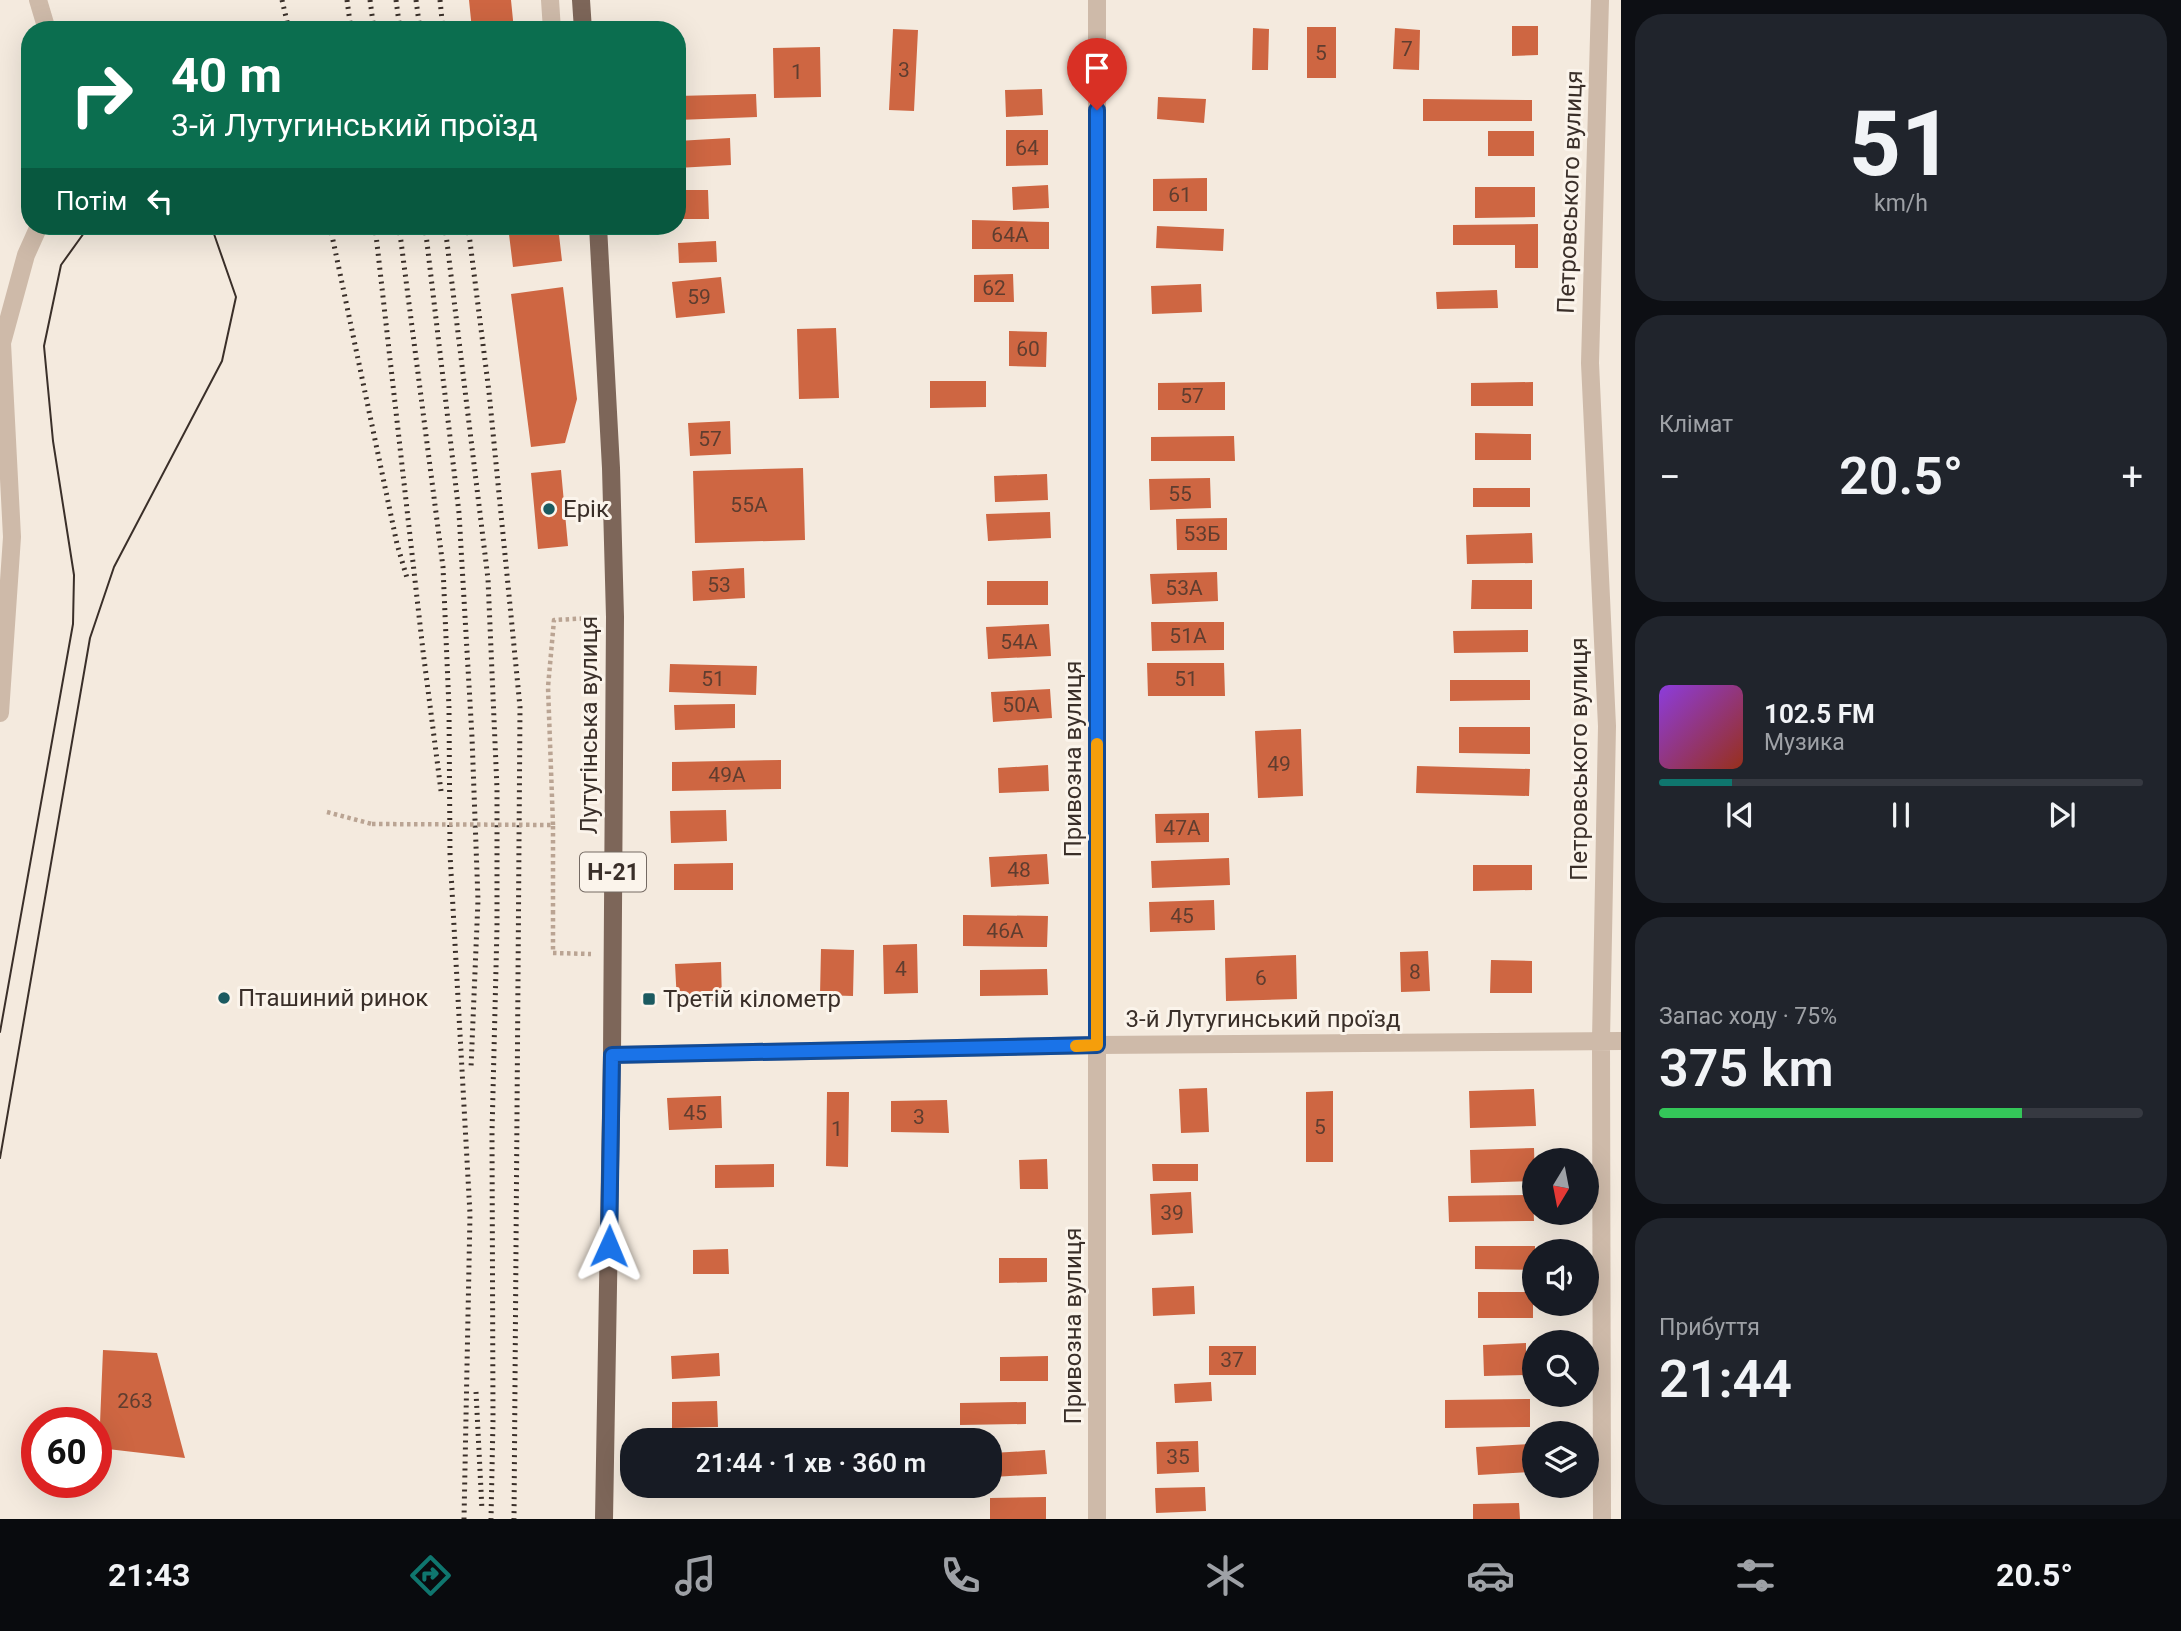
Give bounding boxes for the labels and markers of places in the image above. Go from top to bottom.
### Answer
pin [1067,38,1127,110]
place label: Ерік [563,495,609,523]
marker: Ерік [541,501,557,517]
place label: Пташиний ринок [238,984,428,1012]
place label: Третій кілометр [663,985,841,1013]
marker: Пташиний ринок [216,990,232,1006]
marker: Третій кілометр [641,991,657,1007]

